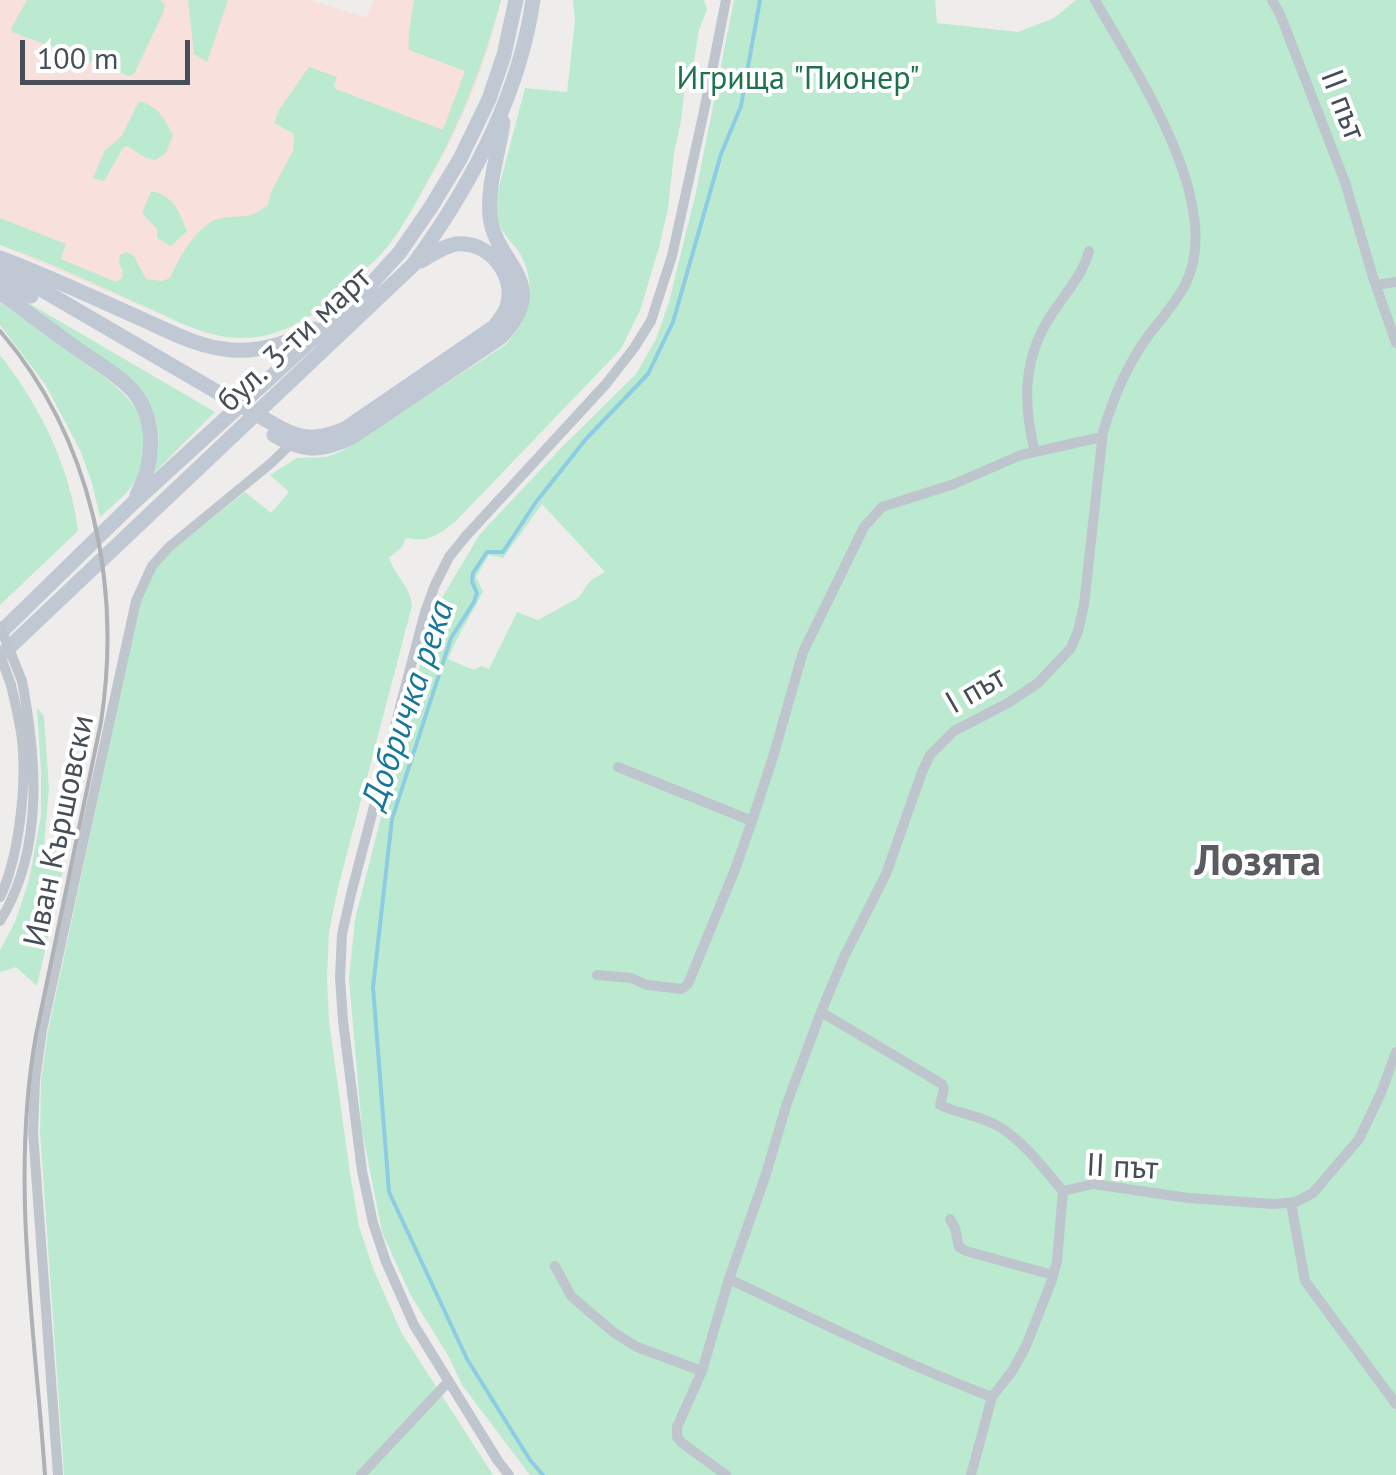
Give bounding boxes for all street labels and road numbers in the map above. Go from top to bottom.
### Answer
street label: ІІ път [1311,65,1373,145]
street label: бул. 3-ти март [210,259,380,421]
street label: І път [939,659,1013,723]
street label: Иван Кършовски [17,712,103,950]
street label: ІІ път [1085,1147,1159,1189]

